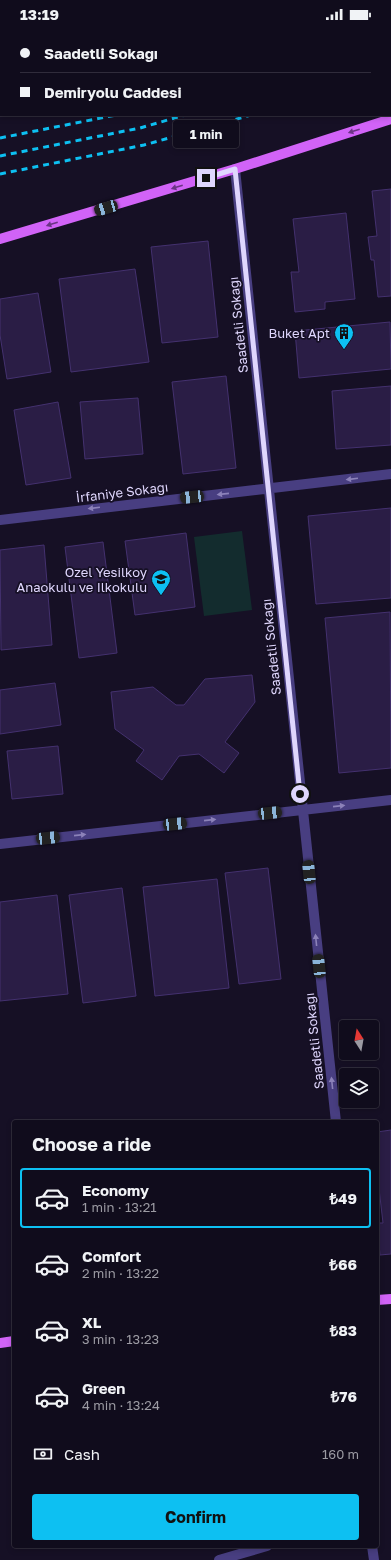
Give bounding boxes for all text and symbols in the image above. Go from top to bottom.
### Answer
text: 13:19 [20,5,59,23]
text: Saadetli Sokağı [44,44,158,62]
text: Demiryolu Caddesi [44,83,182,101]
callout: 1 min [173,120,239,148]
text: 1 min [190,126,222,142]
one-way arrow [348,129,360,135]
route end [197,169,215,187]
one-way arrow [170,184,182,190]
car [93,199,119,217]
one-way arrow [46,221,58,227]
street label: Saadetli Sokağı [225,276,251,374]
building icon: Buket Apt [333,322,355,350]
place label: Buket Apt [268,325,330,341]
one-way arrow [346,475,358,482]
street label: İrfaniye Sokağı [75,478,169,506]
car [179,490,205,504]
one-way arrow [217,491,229,497]
one-way arrow [88,505,100,511]
place label: Ozel Yesilkoy Anaokulu ve Ilkokulu [16,564,148,595]
school or university icon: Ozel Yesilkoy Anaokulu ve Ilkokulu [150,568,172,596]
street label: Saadetli Sokağı [258,598,284,696]
route start [291,785,309,803]
one-way arrow [333,802,345,809]
car [257,806,283,820]
car [162,817,188,831]
one-way arrow [204,817,216,823]
car [35,831,61,845]
one-way arrow [74,832,87,838]
car [302,859,316,885]
one-way arrow [313,934,319,946]
car [312,953,326,979]
street label: Saadetli Sokağı [301,992,327,1090]
north arrow [339,1020,379,1060]
map controls [339,1020,379,1108]
button: layers [339,1068,379,1108]
one-way arrow [328,1077,335,1089]
text: Choose a ride [32,1133,151,1155]
icon: car [34,1180,70,1216]
text: Economy [82,1181,149,1199]
text: ₺49 [330,1189,357,1207]
text: 1 min · 13:21 [82,1199,157,1215]
icon: car [34,1246,70,1282]
text: Comfort [82,1247,141,1265]
text: ₺66 [329,1255,357,1273]
text: 2 min · 13:22 [82,1265,159,1281]
icon: car [34,1312,70,1348]
text: XL [82,1313,101,1331]
text: ₺83 [330,1321,357,1339]
text: 3 min · 13:23 [82,1331,159,1347]
icon: car [34,1378,70,1414]
text: Green [82,1379,125,1397]
text: ₺76 [331,1387,357,1405]
text: 4 min · 13:24 [82,1397,160,1413]
icon: cash [32,1443,54,1465]
text: Cash [64,1445,100,1463]
text: 160 m [322,1446,359,1462]
button: Confirm [32,1494,359,1540]

